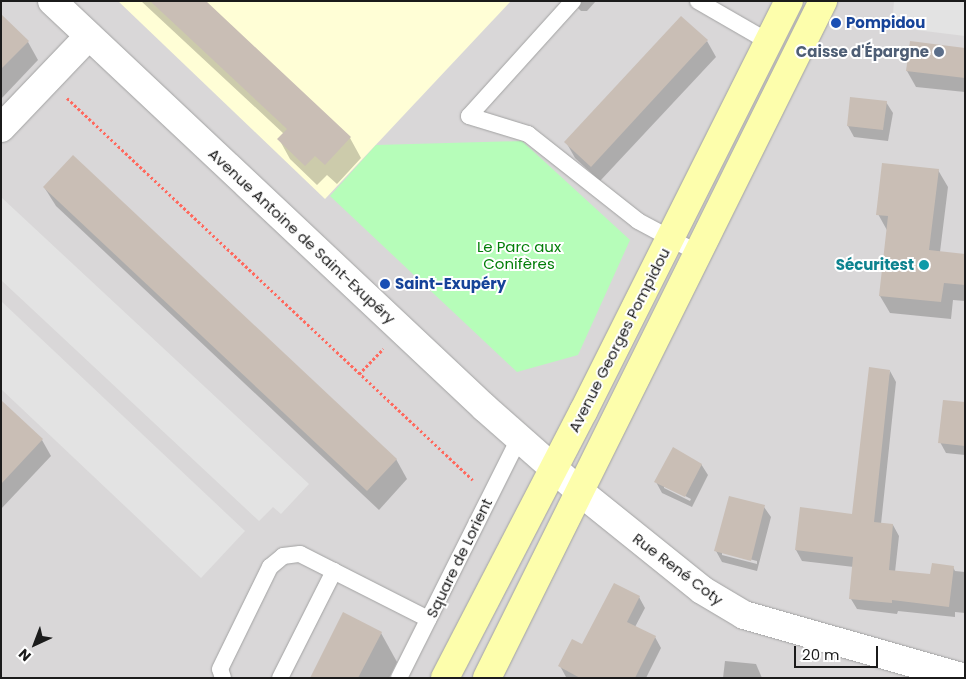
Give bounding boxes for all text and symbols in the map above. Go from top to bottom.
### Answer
place label: Pompidou [846,14,925,32]
marker: Pompidou [830,17,842,29]
place label: Caisse d'Épargne [796,43,929,61]
marker: Caisse d'Épargne [933,46,945,58]
street label: Avenue Antoine de Saint-Exupéry [205,144,399,328]
park label: Le Parc aux Conifères [477,237,561,272]
street label: Avenue Georges Pompidou [565,245,673,435]
place label: Sécuritest [836,256,914,274]
marker: Sécuritest [918,259,930,271]
place label: Saint-Exupéry [395,275,506,293]
marker: Saint-Exupéry [379,278,391,290]
street label: Square de Lorient [422,495,496,621]
street label: Rue René Coty [629,529,727,609]
north arrow [10,619,60,669]
scale bar [796,636,880,668]
text: N [14,644,35,666]
text: 20 m [802,644,840,665]

